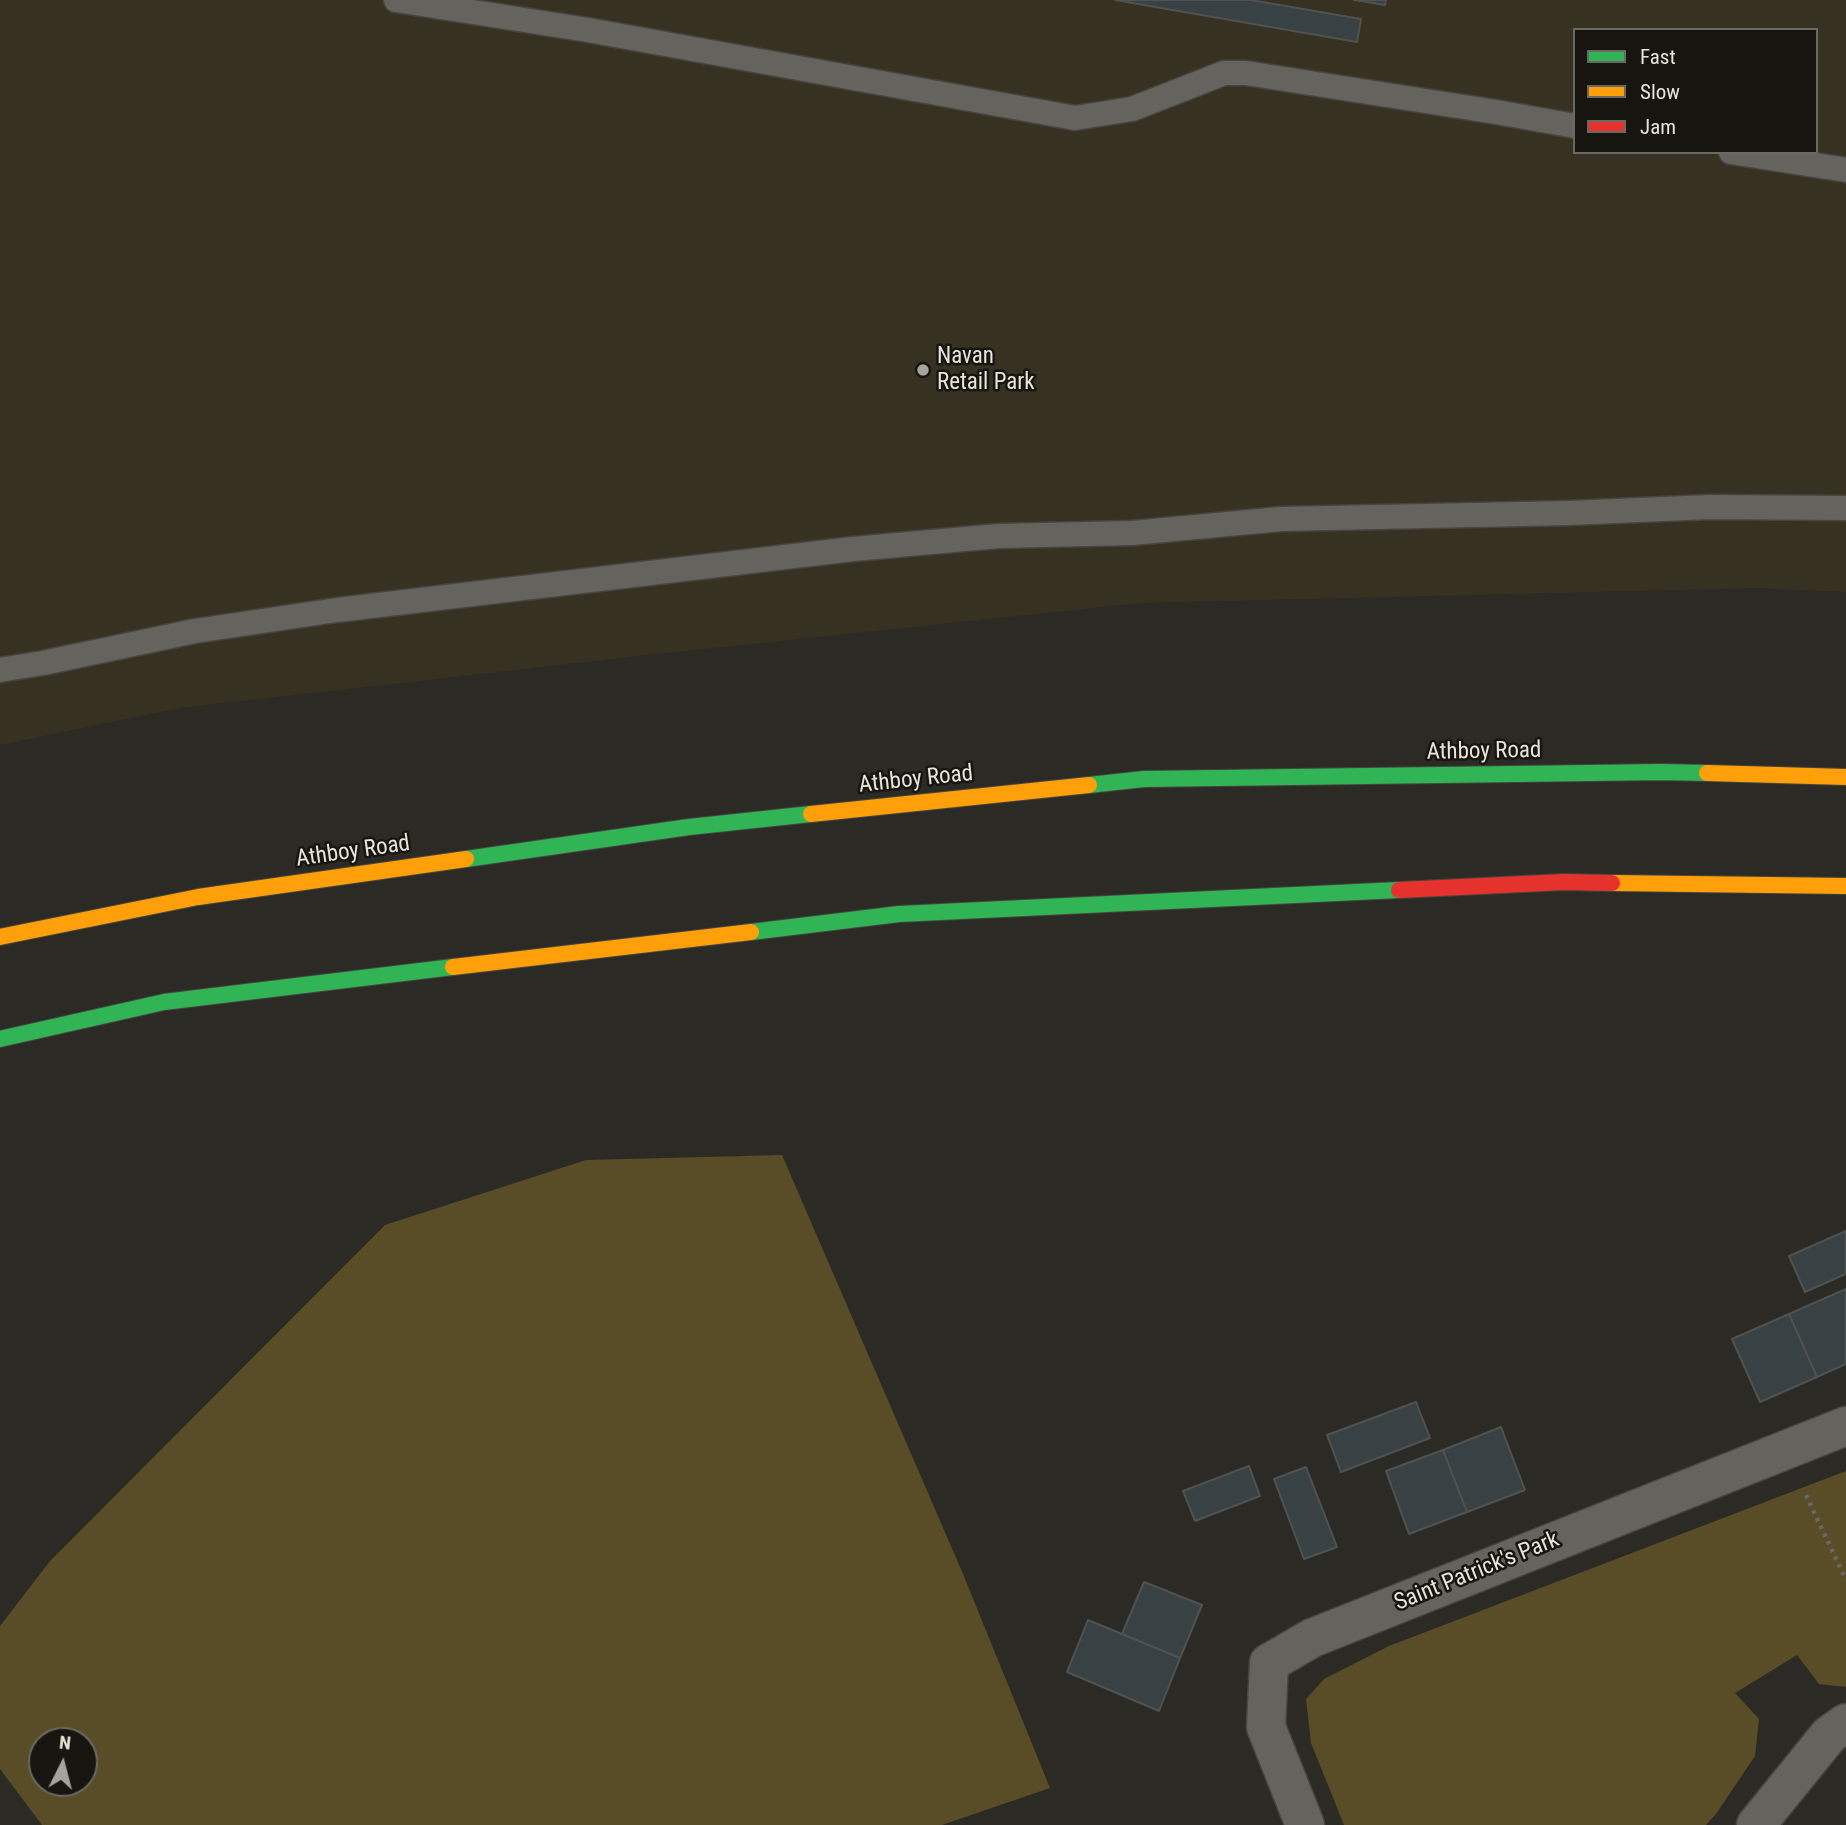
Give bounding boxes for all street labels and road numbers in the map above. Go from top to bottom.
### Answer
street label: Athboy Road [1426,737,1542,767]
street label: Athboy Road [858,760,974,800]
street label: Athboy Road [294,830,412,874]
street label: Saint Patrick's Park [1391,1526,1563,1618]

